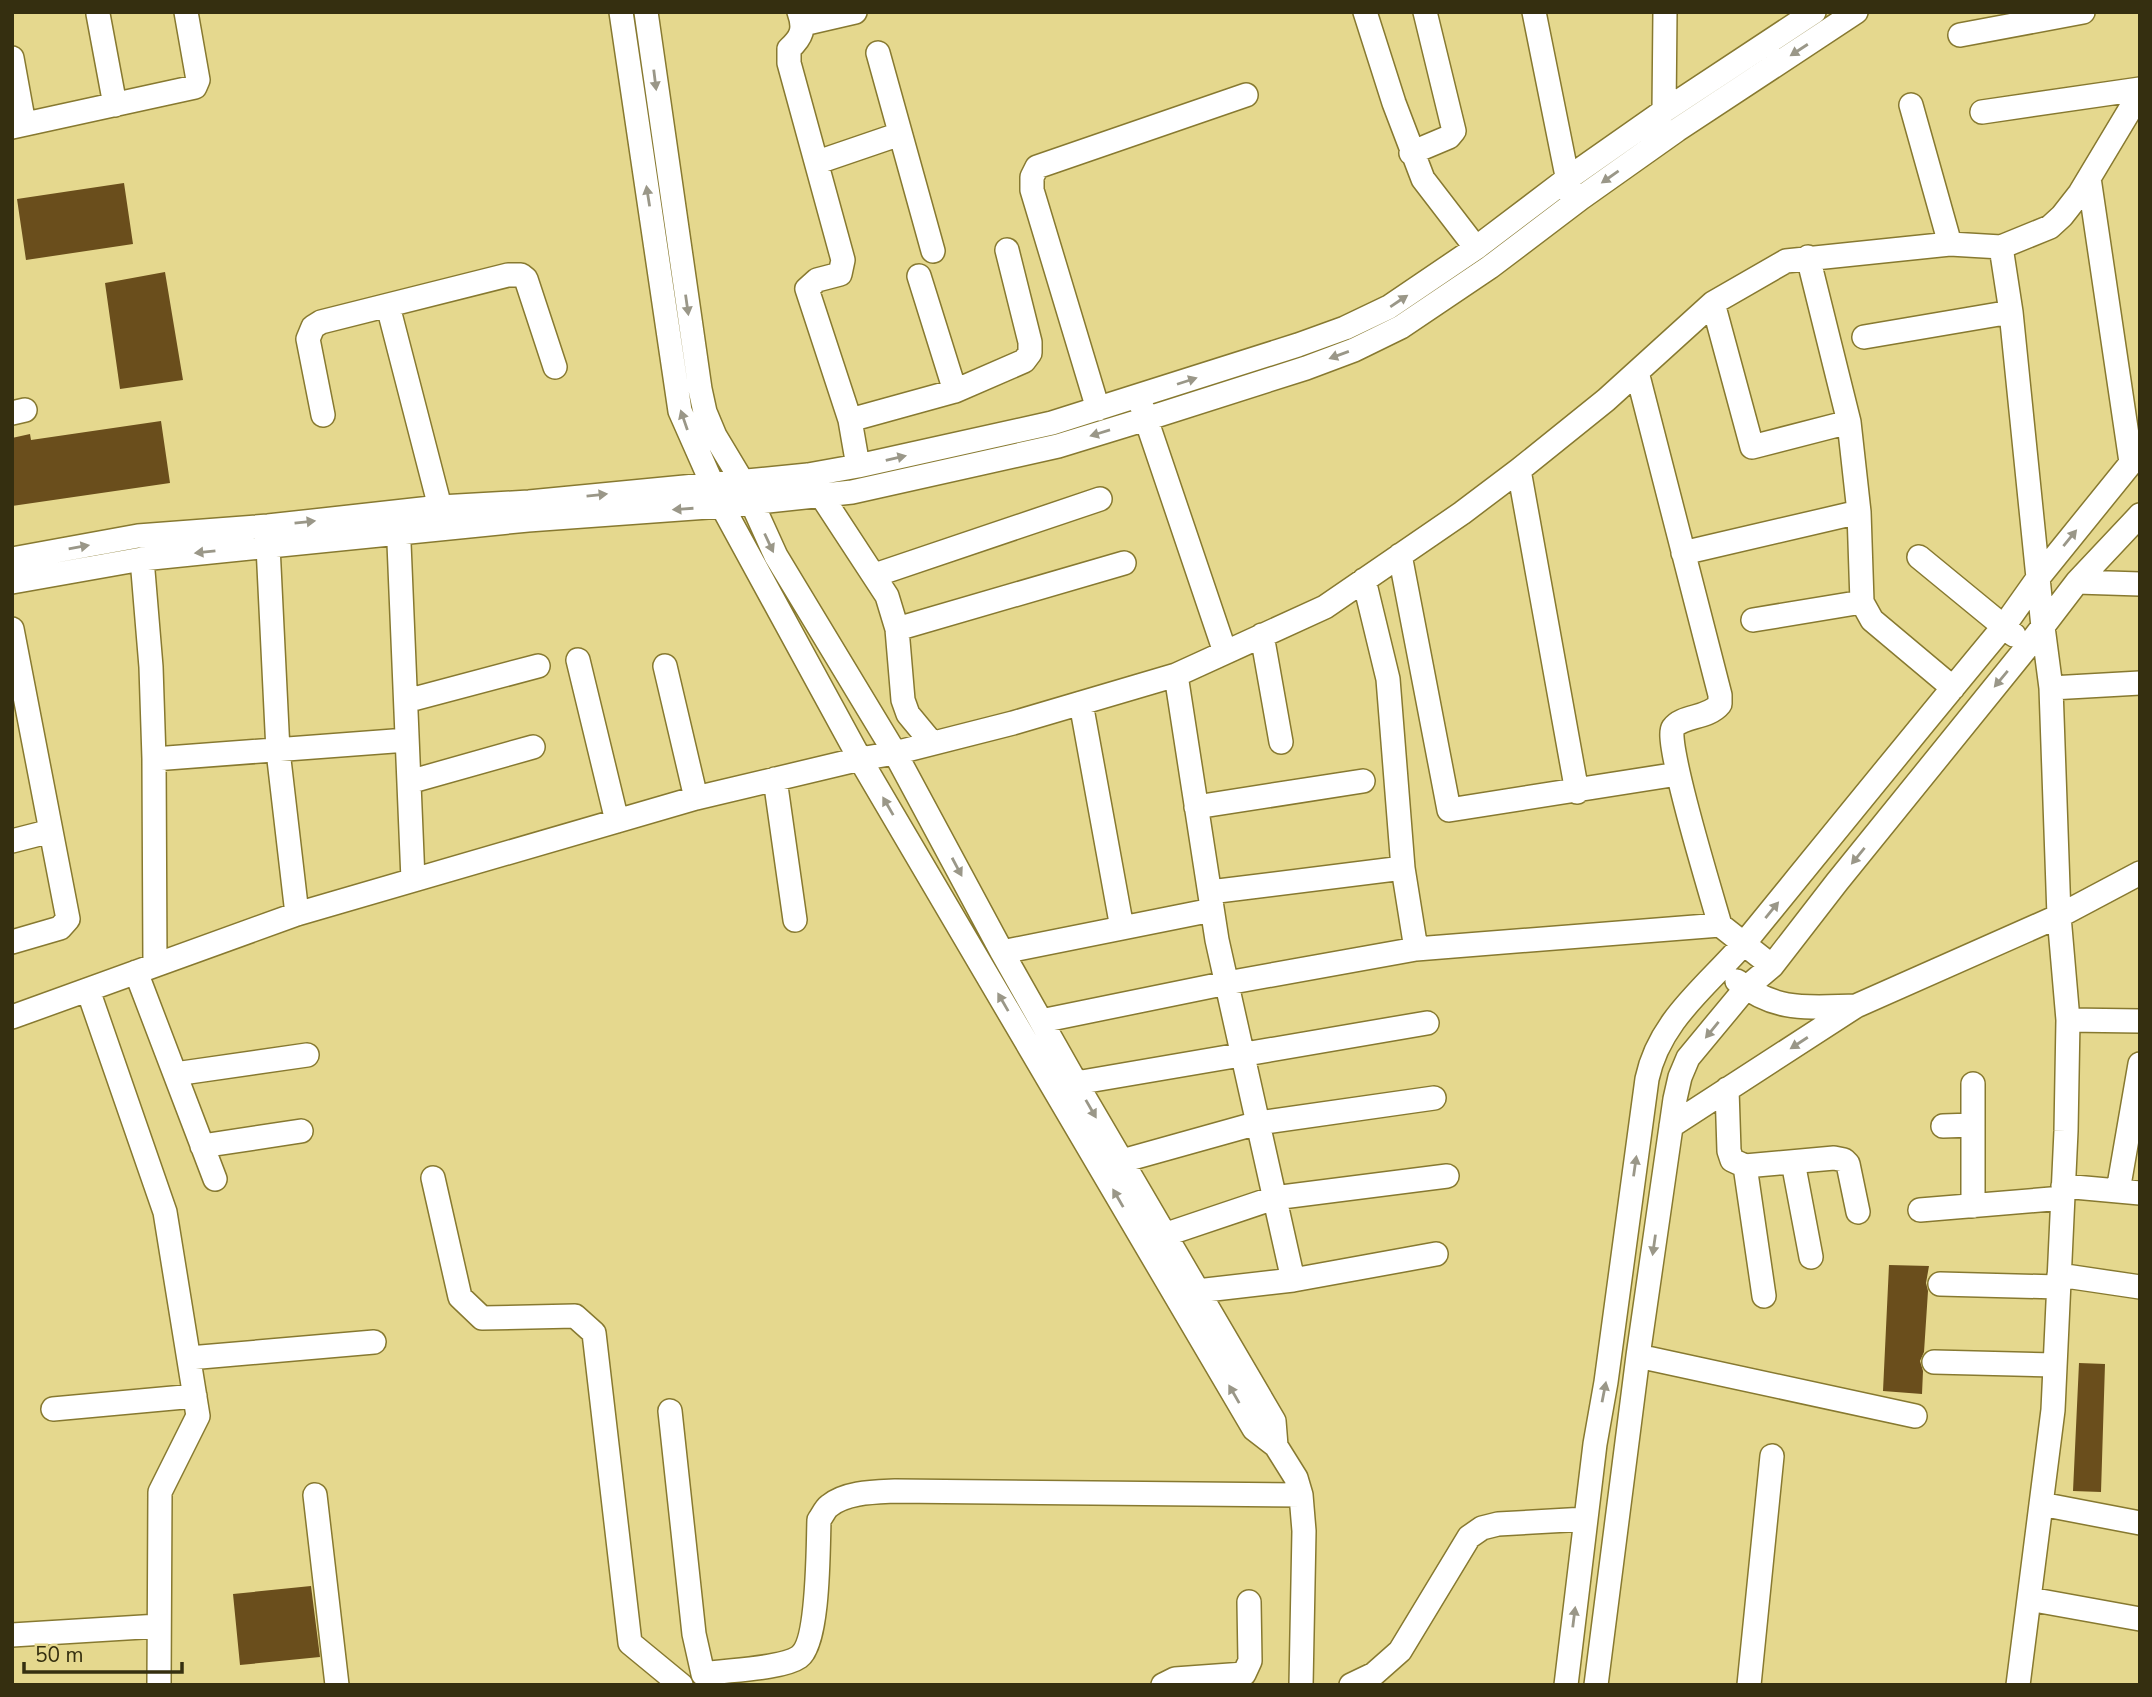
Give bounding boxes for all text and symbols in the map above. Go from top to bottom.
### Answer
one-way arrow [1789,44,1809,57]
one-way arrow [650,69,661,91]
one-way arrow [1601,170,1619,184]
one-way arrow [642,185,653,207]
one-way arrow [682,294,693,316]
one-way arrow [1389,294,1408,307]
one-way arrow [1329,350,1350,361]
one-way arrow [1176,375,1197,386]
one-way arrow [678,410,689,431]
one-way arrow [1089,428,1110,438]
one-way arrow [885,452,907,463]
one-way arrow [587,489,609,500]
one-way arrow [672,504,694,515]
one-way arrow [295,517,317,528]
one-way arrow [2063,529,2078,547]
one-way arrow [764,533,775,553]
one-way arrow [68,541,90,552]
one-way arrow [194,547,216,558]
one-way arrow [1994,671,2009,688]
one-way arrow [882,796,894,815]
one-way arrow [1851,848,1866,865]
one-way arrow [950,858,962,878]
one-way arrow [1764,902,1779,920]
one-way arrow [997,992,1009,1011]
one-way arrow [1705,1021,1720,1038]
one-way arrow [1790,1036,1808,1050]
one-way arrow [1085,1099,1097,1119]
one-way arrow [1630,1155,1641,1177]
one-way arrow [1112,1188,1124,1208]
one-way arrow [1648,1234,1659,1256]
one-way arrow [1599,1381,1610,1403]
one-way arrow [1227,1385,1240,1404]
one-way arrow [1569,1606,1580,1628]
scale bar [24,1630,182,1674]
text: 50 m [35,1641,84,1669]

